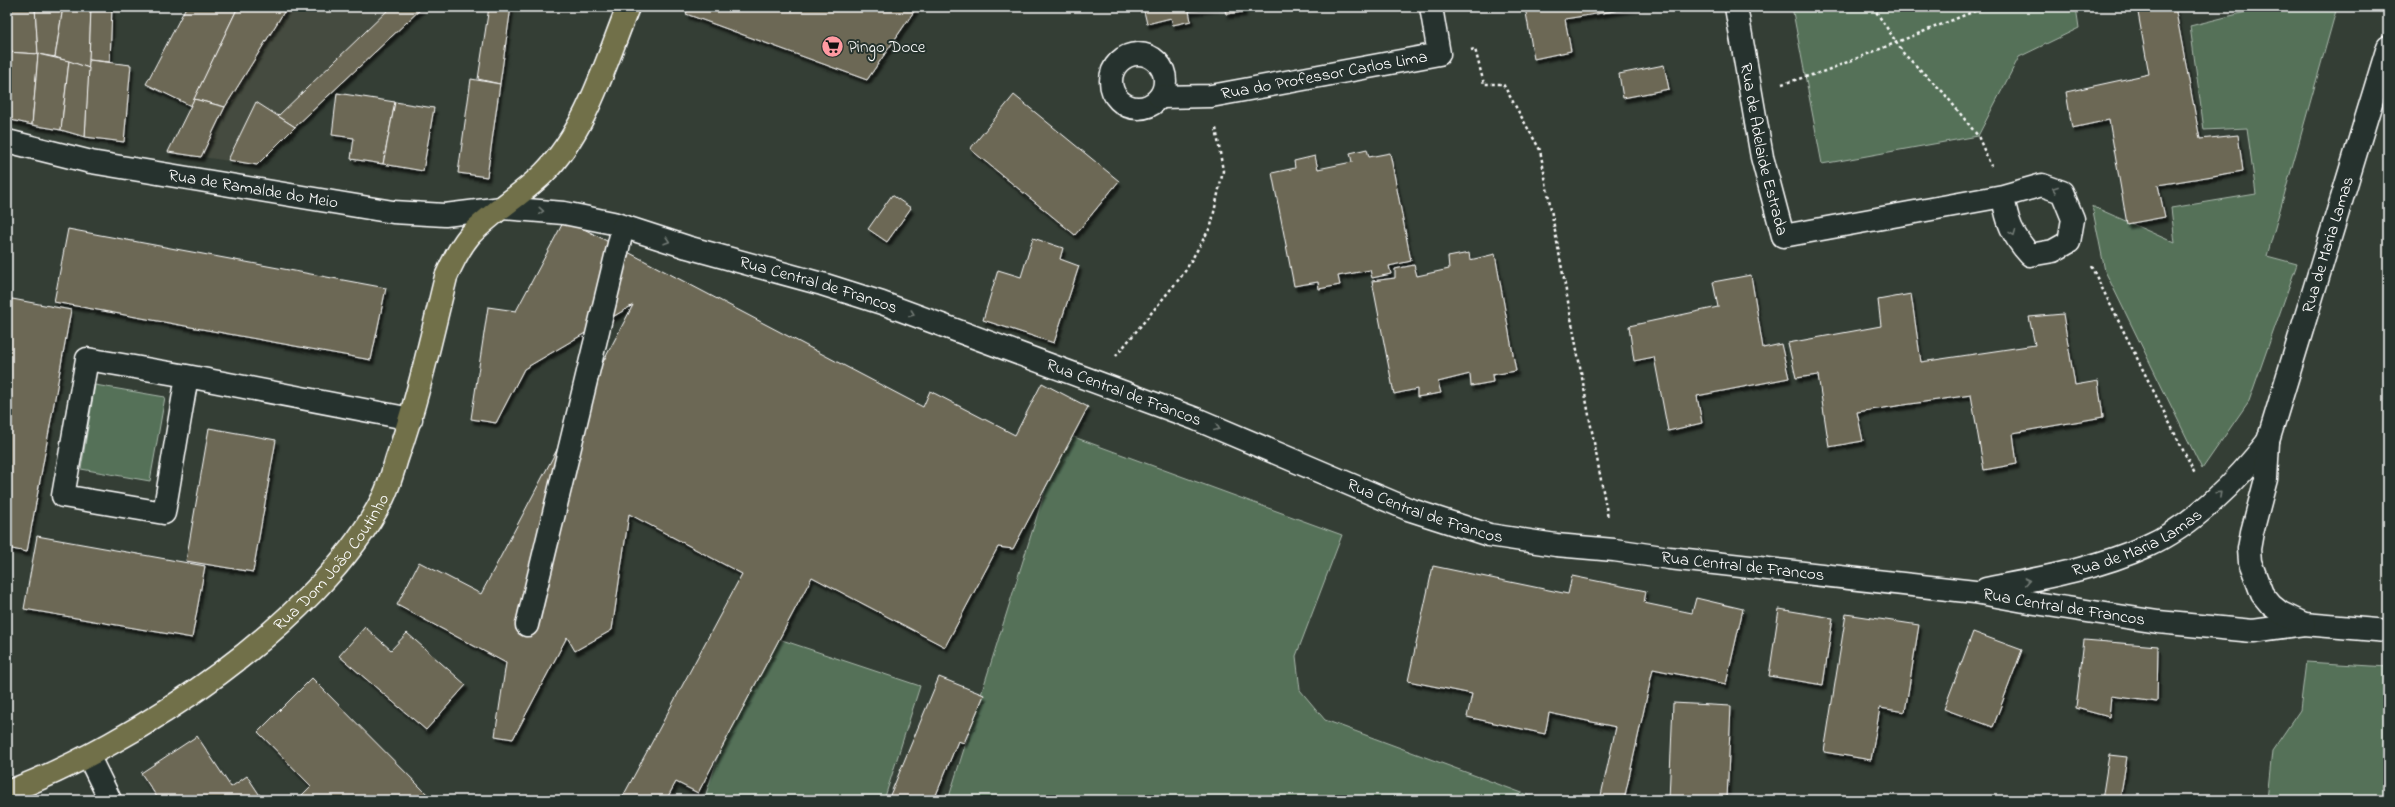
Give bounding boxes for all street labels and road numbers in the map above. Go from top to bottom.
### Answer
street label: Rua do Professor Carlos Lima [1219,44,1429,106]
street label: Rua de Adelaide Estrada [1733,61,1795,238]
street label: Rua de Ramalde do Meio [166,162,340,215]
street label: Rua de Maria Lamas [2295,173,2360,316]
street label: Rua Central de Francos [736,249,901,320]
street label: Rua Central de Francos [1043,352,1206,433]
street label: Rua Central de Francos [1343,472,1505,549]
street label: Rua Dom João Coutinho [268,489,396,637]
street label: Rua de Maria Lamas [2069,503,2208,583]
street label: Rua Central de Francos [1659,544,1826,588]
street label: Rua Central de Francos [1981,581,2147,632]

